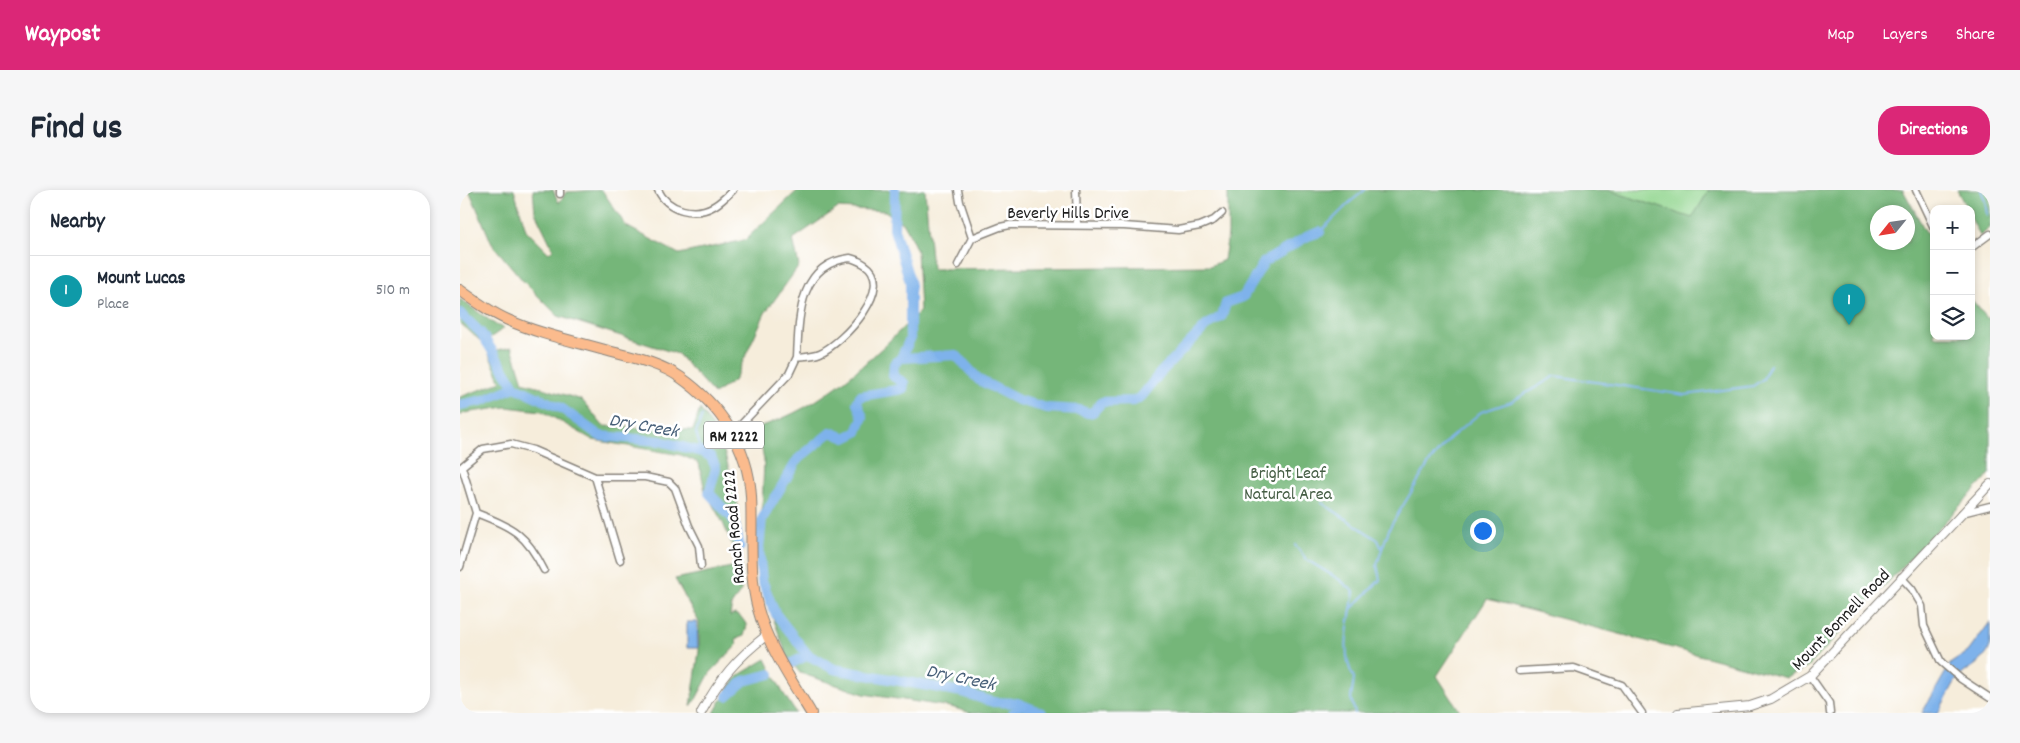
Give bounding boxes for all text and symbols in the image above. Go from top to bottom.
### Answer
text: Waypost [25,18,100,52]
text: Map [1827,23,1854,48]
text: Layers [1882,23,1928,48]
text: Share [1956,23,1995,48]
text: Find us [30,105,122,155]
button: Directions [1878,106,1990,155]
street label: Beverly Hills Drive [1007,202,1129,227]
north arrow [1870,205,1915,250]
map controls [1930,205,1975,340]
button: + [1930,205,1975,250]
text: Nearby [50,208,105,238]
button: − [1930,250,1975,295]
text: Mount Lucas [97,266,185,293]
text: 1 [64,279,68,302]
text: 510 m [376,279,410,302]
pin: 1 [1833,284,1865,325]
text: Place [97,293,129,316]
button: layers [1930,295,1975,340]
water label: Dry Creek [607,408,682,447]
road number: RM 2222 [704,422,764,448]
park label: Bright Leaf Natural Area [1244,462,1333,508]
street label: Ranch Road 2222 [718,469,753,585]
your location [1470,518,1496,544]
street label: Mount Bonnell Road [1787,564,1897,677]
water label: Dry Creek [923,659,999,700]

